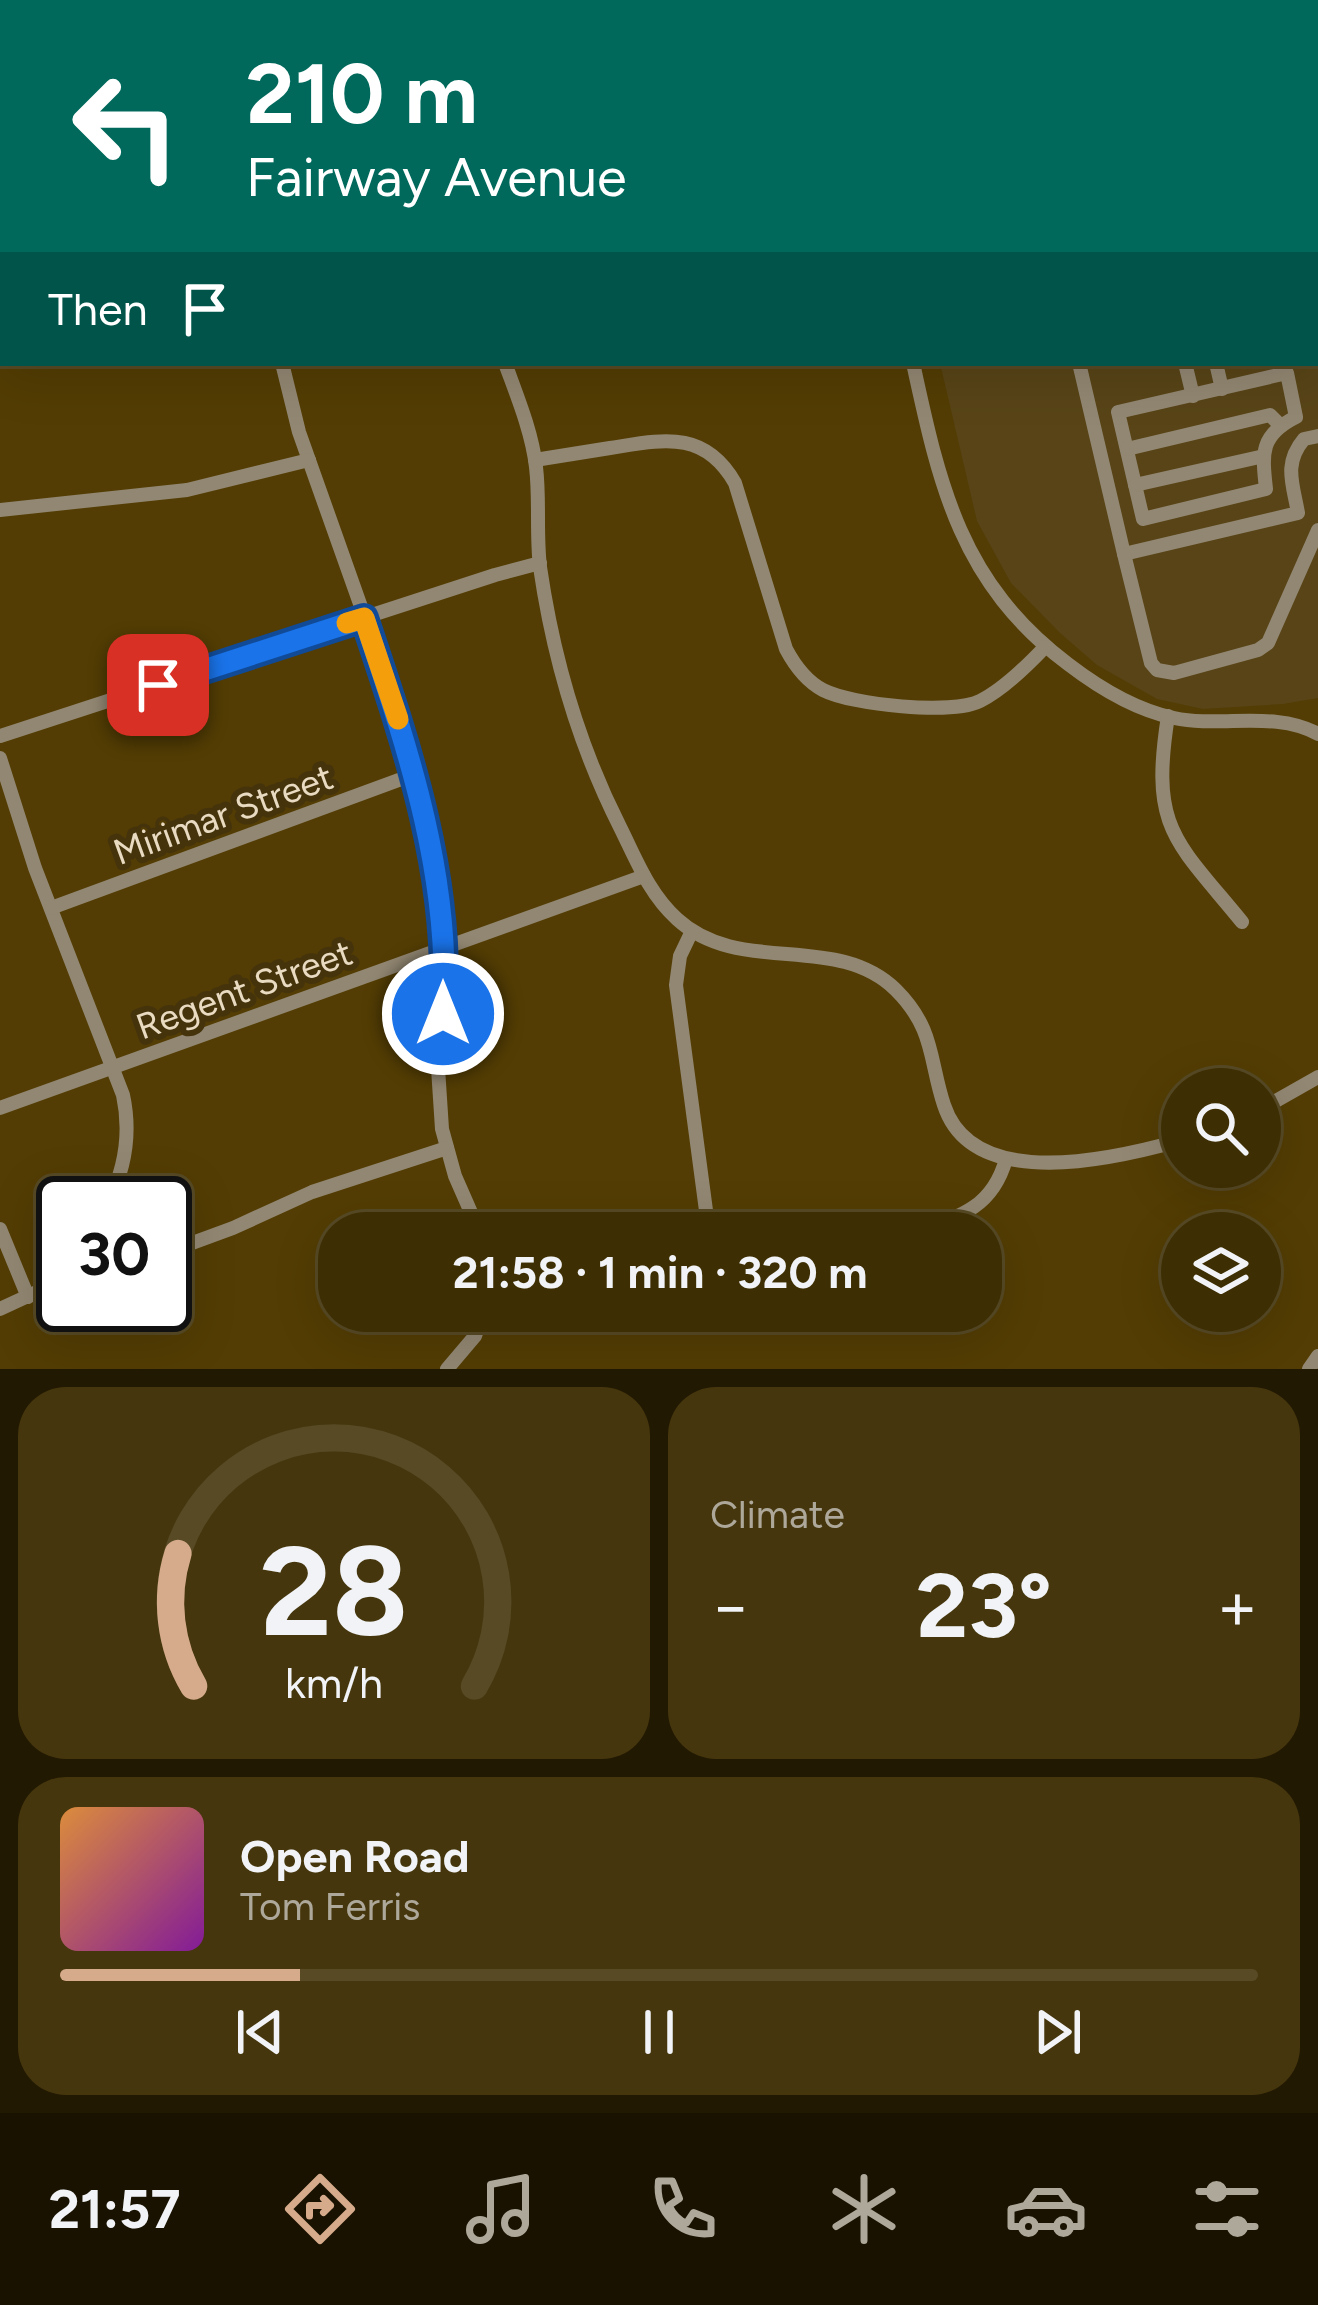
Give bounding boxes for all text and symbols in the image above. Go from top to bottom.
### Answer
text: 210 m [246,43,478,144]
icon: left [48,48,204,204]
text: Fairway Avenue [246,145,627,210]
icon: arrive [172,276,238,342]
text: Then [48,282,148,336]
pin [107,634,209,736]
icon: arrive [125,652,191,718]
street label: Mirimar Street [108,755,339,874]
street label: Regent Street [130,931,358,1048]
position arrow [380,951,506,1077]
map controls [1161,1068,1281,1332]
button: search [1161,1068,1281,1188]
speed limit sign: 30 [36,1176,192,1332]
button: layers [1161,1212,1281,1332]
text: 21:58 · 1 min · 320 m [453,1245,868,1299]
text: Climate [710,1491,845,1538]
text: 28 [260,1516,408,1666]
text: 23° [916,1551,1052,1660]
text: − [710,1566,751,1646]
text: + [1217,1566,1258,1646]
text: km/h [285,1657,383,1709]
text: Open Road [240,1829,470,1883]
text: Tom Ferris [240,1883,420,1930]
icon: previous [227,1999,293,2065]
icon: pause [626,1999,692,2065]
icon: next [1025,1999,1091,2065]
icon: directions [278,2167,362,2251]
icon: music [459,2167,543,2251]
icon: phone [641,2167,725,2251]
icon: climate [822,2167,906,2251]
icon: car [1004,2167,1088,2251]
icon: filters [1185,2167,1269,2251]
text: 21:57 [49,2177,180,2242]

